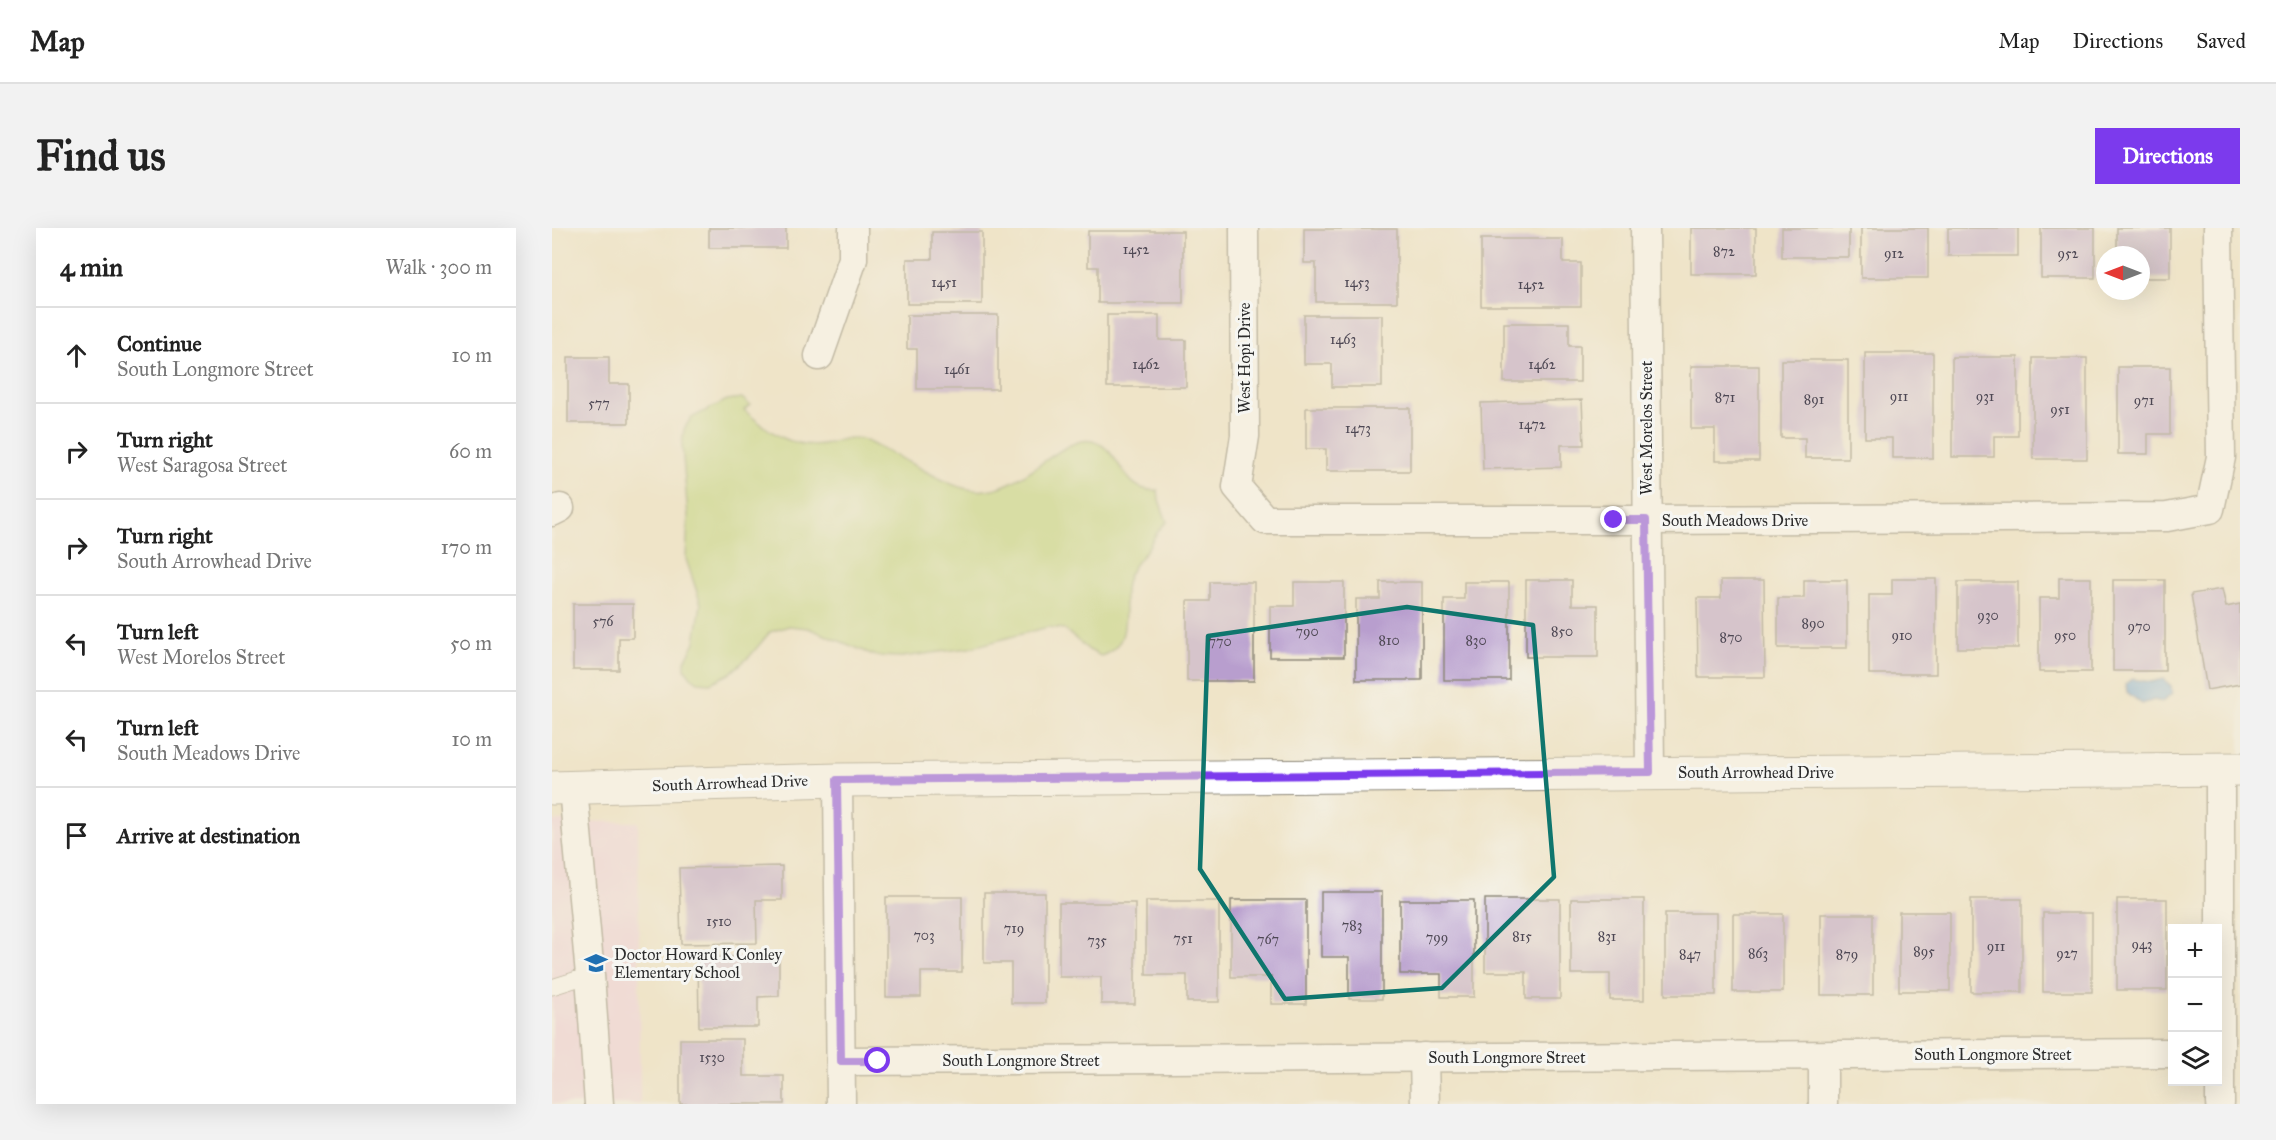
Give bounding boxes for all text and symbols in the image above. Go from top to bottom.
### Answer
text: Map [30,24,85,59]
text: Map [1999,28,2040,54]
text: Directions [2073,28,2163,54]
text: Saved [2196,28,2246,54]
button: Directions [2095,128,2240,184]
text: Find us [36,130,166,182]
house number: 1452 [1123,241,1149,258]
house number: 872 [1713,243,1735,260]
house number: 912 [1884,245,1904,262]
house number: 952 [2058,245,2079,262]
north arrow [2096,246,2150,300]
text: 4 min [60,251,123,283]
text: Walk · 300 m [385,255,492,279]
house number: 1451 [931,274,957,291]
house number: 1453 [1344,274,1370,291]
house number: 1452 [1518,276,1544,293]
street label: West Hopi Drive [1235,302,1254,413]
text: Continue [117,330,202,357]
house number: 1463 [1330,331,1356,348]
icon: ahead [60,339,93,372]
text: 10 m [451,343,492,367]
house number: 1462 [1132,356,1160,373]
house number: 1462 [1528,356,1556,373]
text: South Longmore Street [117,357,314,381]
street label: West Morelos Street [1637,360,1656,495]
house number: 1461 [944,361,970,378]
house number: 911 [1890,388,1909,405]
house number: 931 [1976,388,1995,405]
house number: 871 [1715,389,1736,406]
house number: 891 [1804,391,1825,408]
house number: 971 [2134,392,2155,409]
house number: 577 [588,395,610,412]
house number: 951 [2050,401,2070,418]
house number: 1472 [1518,416,1546,433]
house number: 1473 [1345,420,1371,437]
text: Turn right [117,426,213,453]
icon: right [60,435,93,468]
text: 60 m [449,439,492,463]
text: West Saragosa Street [117,453,287,477]
route end [1600,506,1626,532]
street label: South Meadows Drive [1662,511,1809,530]
text: Turn right [117,522,213,549]
icon: right [60,531,93,564]
text: 170 m [441,535,492,559]
text: South Arrowhead Drive [117,549,312,573]
house number: 930 [1977,607,1999,624]
house number: 576 [592,613,614,630]
house number: 890 [1801,615,1825,632]
text: Turn left [117,618,199,645]
house number: 970 [2127,618,2151,635]
house number: 790 [1295,623,1319,640]
house number: 850 [1551,623,1573,640]
icon: left [60,627,93,660]
house number: 910 [1891,627,1913,644]
house number: 950 [2054,627,2076,644]
house number: 870 [1719,629,1743,646]
text: 50 m [450,631,492,655]
house number: 810 [1378,632,1400,649]
house number: 830 [1465,632,1487,649]
house number: 770 [1208,633,1232,650]
text: West Morelos Street [117,645,285,669]
text: Turn left [117,714,199,741]
icon: left [60,723,93,756]
text: 10 m [451,727,492,751]
text: South Meadows Drive [117,741,300,765]
street label: South Arrowhead Drive [1678,763,1834,782]
street label: South Arrowhead Drive [652,771,809,795]
icon: arrive [60,819,93,852]
text: Arrive at destination [117,822,300,849]
house number: 1510 [706,913,732,930]
house number: 783 [1342,917,1362,934]
house number: 719 [1004,920,1024,937]
map controls [2168,924,2222,1086]
button: + [2168,924,2222,978]
house number: 703 [913,927,935,944]
house number: 815 [1512,928,1532,945]
house number: 831 [1598,928,1617,945]
house number: 799 [1426,929,1448,946]
house number: 751 [1173,930,1193,947]
house number: 767 [1257,931,1279,948]
house number: 735 [1087,932,1107,949]
house number: 943 [2132,936,2152,953]
house number: 911 [1987,938,2006,955]
house number: 895 [1913,943,1935,960]
place label: Doctor Howard K Conley Elementary School [614,945,783,982]
house number: 863 [1748,945,1768,962]
house number: 927 [2056,945,2078,962]
house number: 847 [1679,946,1701,963]
house number: 879 [1836,946,1858,963]
school or university icon: Doctor Howard K Conley Elementary School [583,950,609,976]
button: − [2168,978,2222,1032]
button: layers [2168,1032,2222,1086]
street label: South Longmore Street [1914,1045,2072,1065]
route start [864,1047,890,1073]
street label: South Longmore Street [1428,1048,1586,1068]
house number: 1530 [699,1049,725,1066]
street label: South Longmore Street [942,1051,1100,1071]

